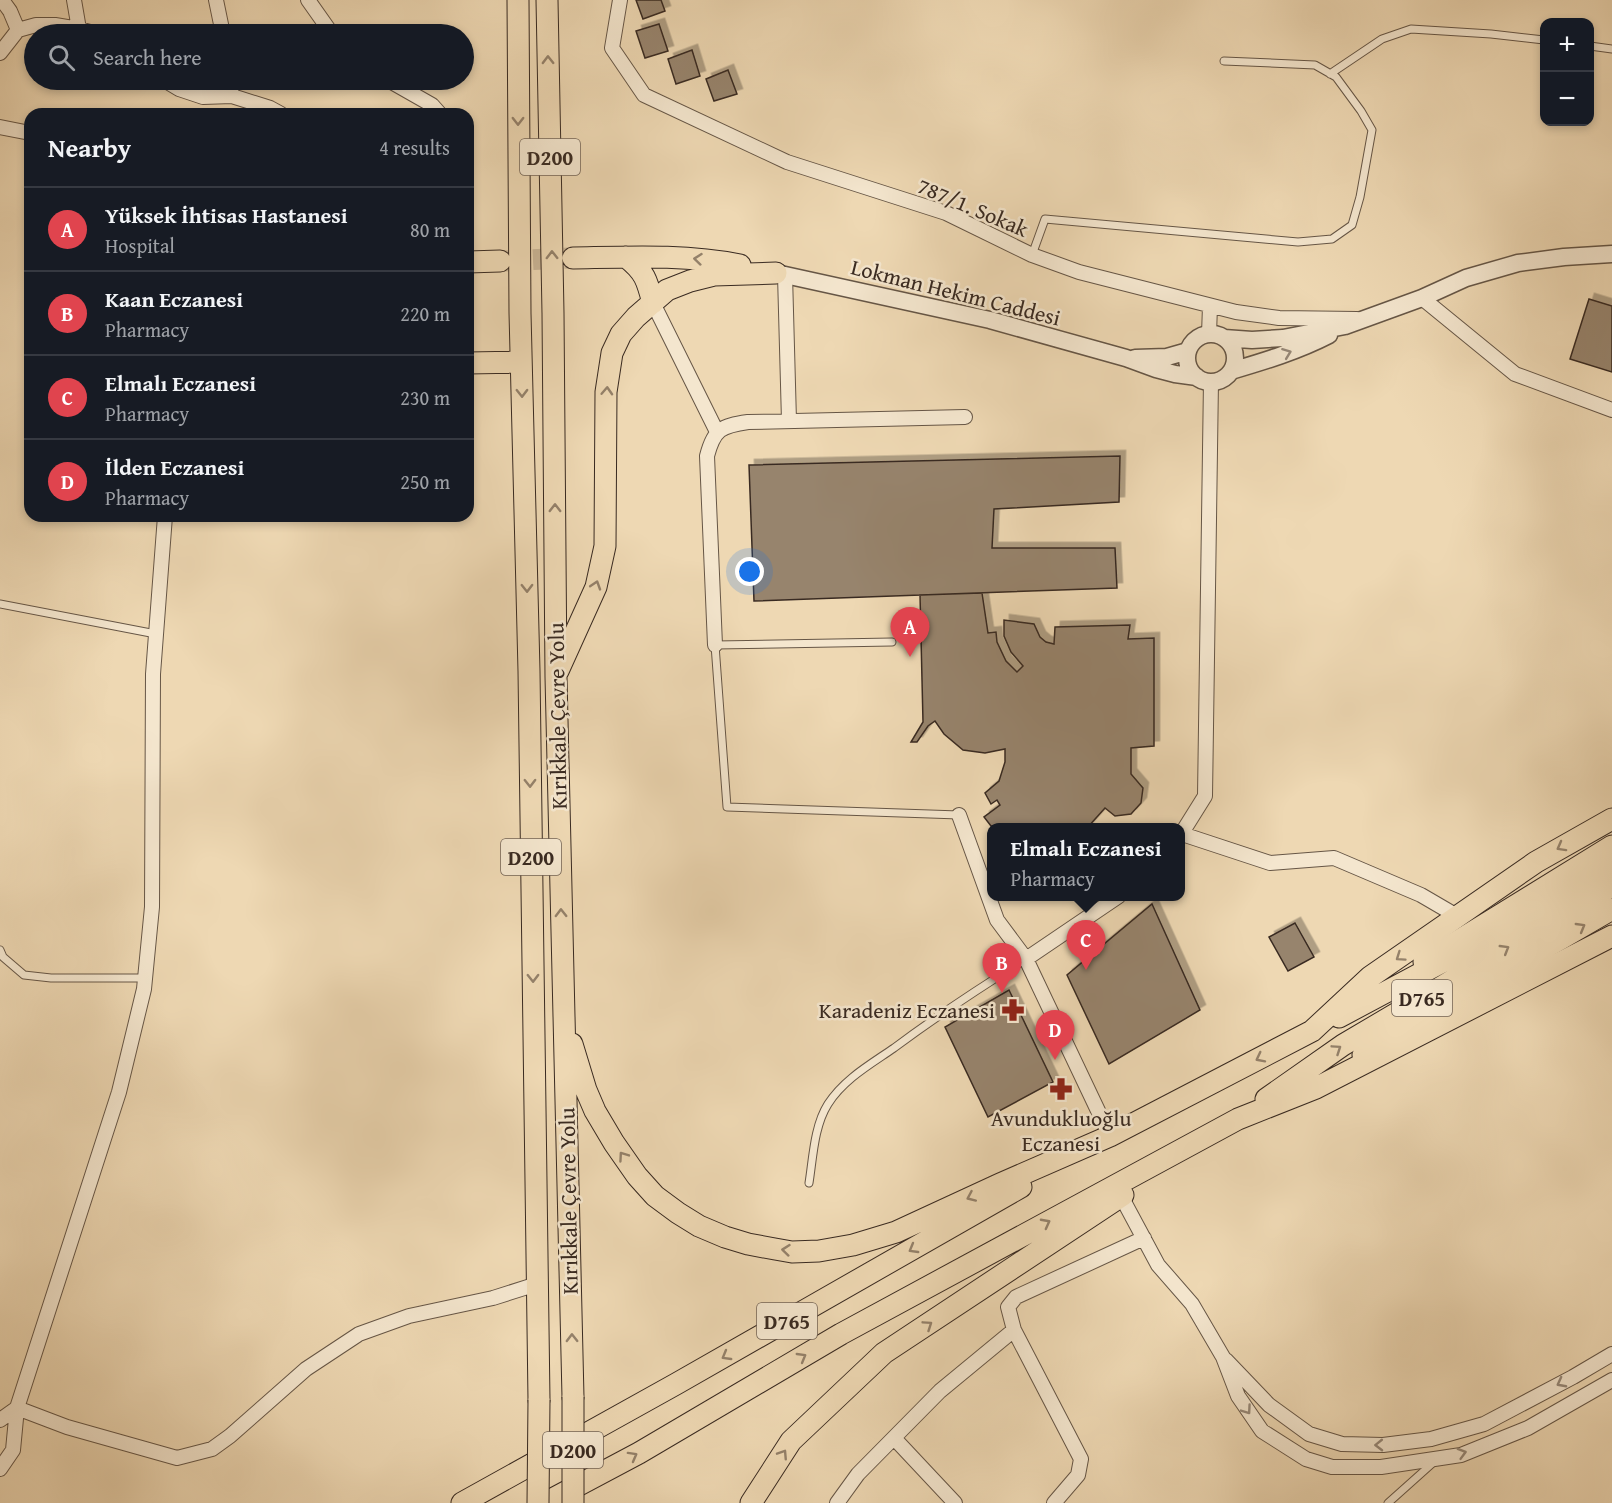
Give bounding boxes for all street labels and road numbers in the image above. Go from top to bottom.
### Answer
road number: D200 [520,139,580,175]
street label: 787/1. Sokak [913,169,1034,245]
street label: Lokman Hekim Caddesi [848,250,1064,334]
street label: Kırıkkale Çevre Yolu [539,622,575,810]
road number: D200 [501,839,561,875]
road number: D765 [1392,980,1452,1016]
street label: Kırıkkale Çevre Yolu [550,1107,586,1295]
road number: D765 [757,1303,817,1339]
road number: D200 [543,1432,603,1468]

